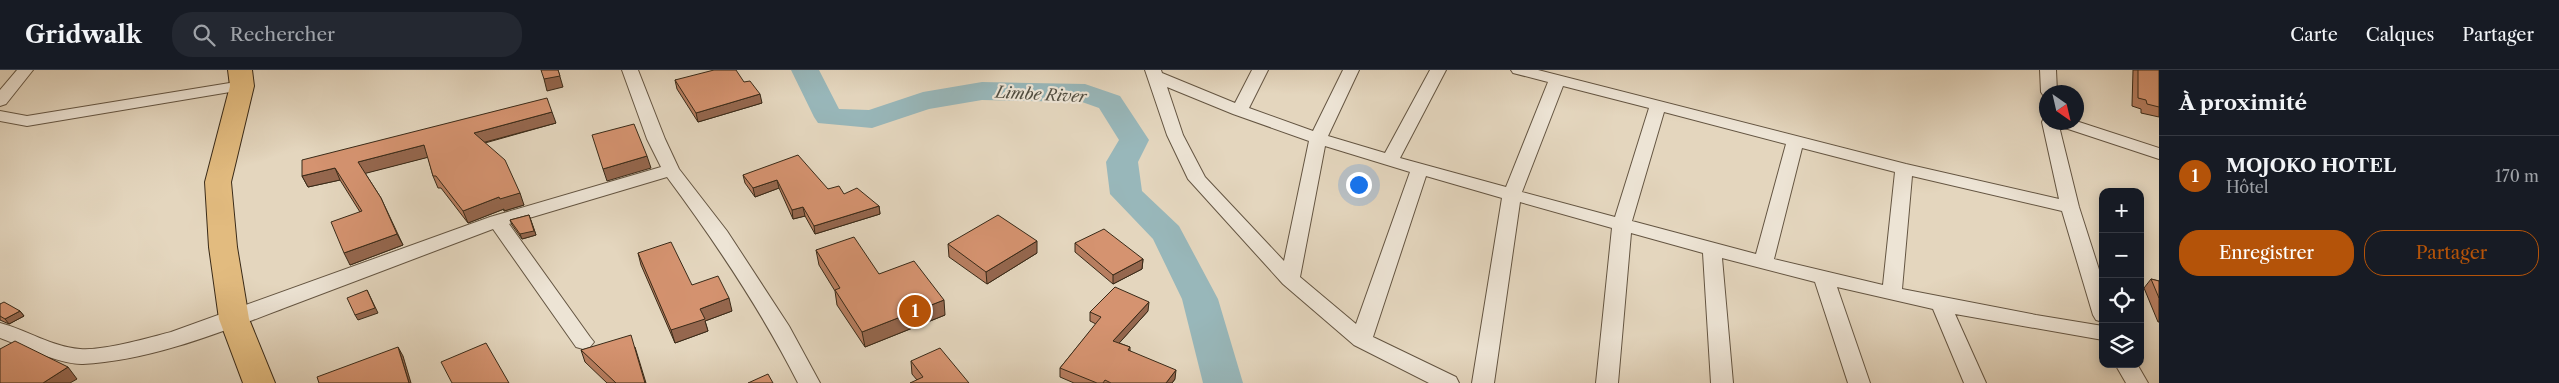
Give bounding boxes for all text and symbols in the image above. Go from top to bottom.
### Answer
search box [172,12,522,57]
text: Gridwalk [25,20,142,49]
icon: search [190,21,218,49]
text: Rechercher [230,23,335,46]
text: Carte [2290,24,2338,46]
text: Calques [2366,24,2434,46]
text: Partager [2462,24,2534,46]
water label: Limbe River [993,82,1089,106]
north arrow [2039,85,2084,130]
text: À proximité [2179,90,2307,115]
text: MOJOKO HOTEL [2226,154,2396,177]
text: 1 [2191,166,2199,186]
text: 170 m [2495,166,2539,186]
your location [1346,172,1372,198]
text: Hôtel [2226,177,2269,197]
map controls [2099,188,2144,368]
button: + [2099,188,2144,233]
button: Enregistrer [2179,230,2354,276]
button: Partager [2364,230,2539,276]
button: − [2099,233,2144,278]
button: locate [2099,278,2144,323]
pin: 1 [899,292,931,330]
button: layers [2099,323,2144,368]

